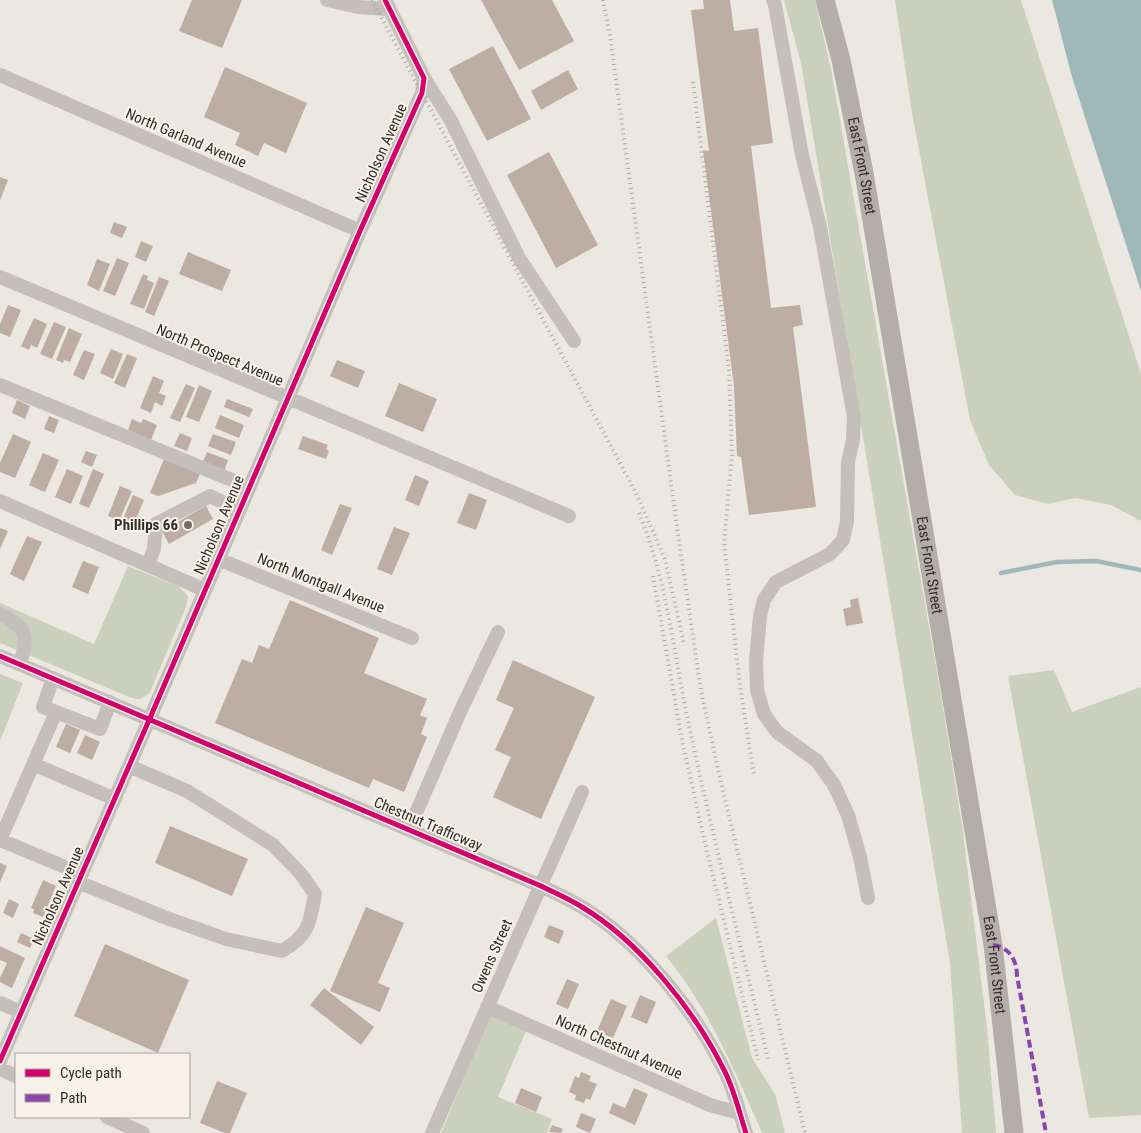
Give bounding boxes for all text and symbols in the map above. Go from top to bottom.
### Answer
street label: Nicholson Avenue [351,101,411,205]
street label: North Garland Avenue [123,104,249,172]
street label: East Front Street [844,116,880,216]
street label: North Prospect Avenue [154,320,286,390]
street label: Nicholson Avenue [190,473,248,577]
street label: East Front Street [913,515,947,615]
place label: Phillips 66 [114,516,178,534]
marker: Phillips 66 [182,519,194,531]
street label: North Montgall Avenue [255,549,387,617]
street label: Chestnut Trafficway [371,793,485,855]
street label: Nicholson Avenue [28,844,88,948]
street label: East Front Street [979,914,1010,1015]
street label: Owens Street [468,916,516,996]
street label: North Chestnut Avenue [553,1011,685,1083]
legend [15,1053,190,1118]
text: Cycle path [60,1064,122,1082]
text: Path [60,1089,87,1107]

